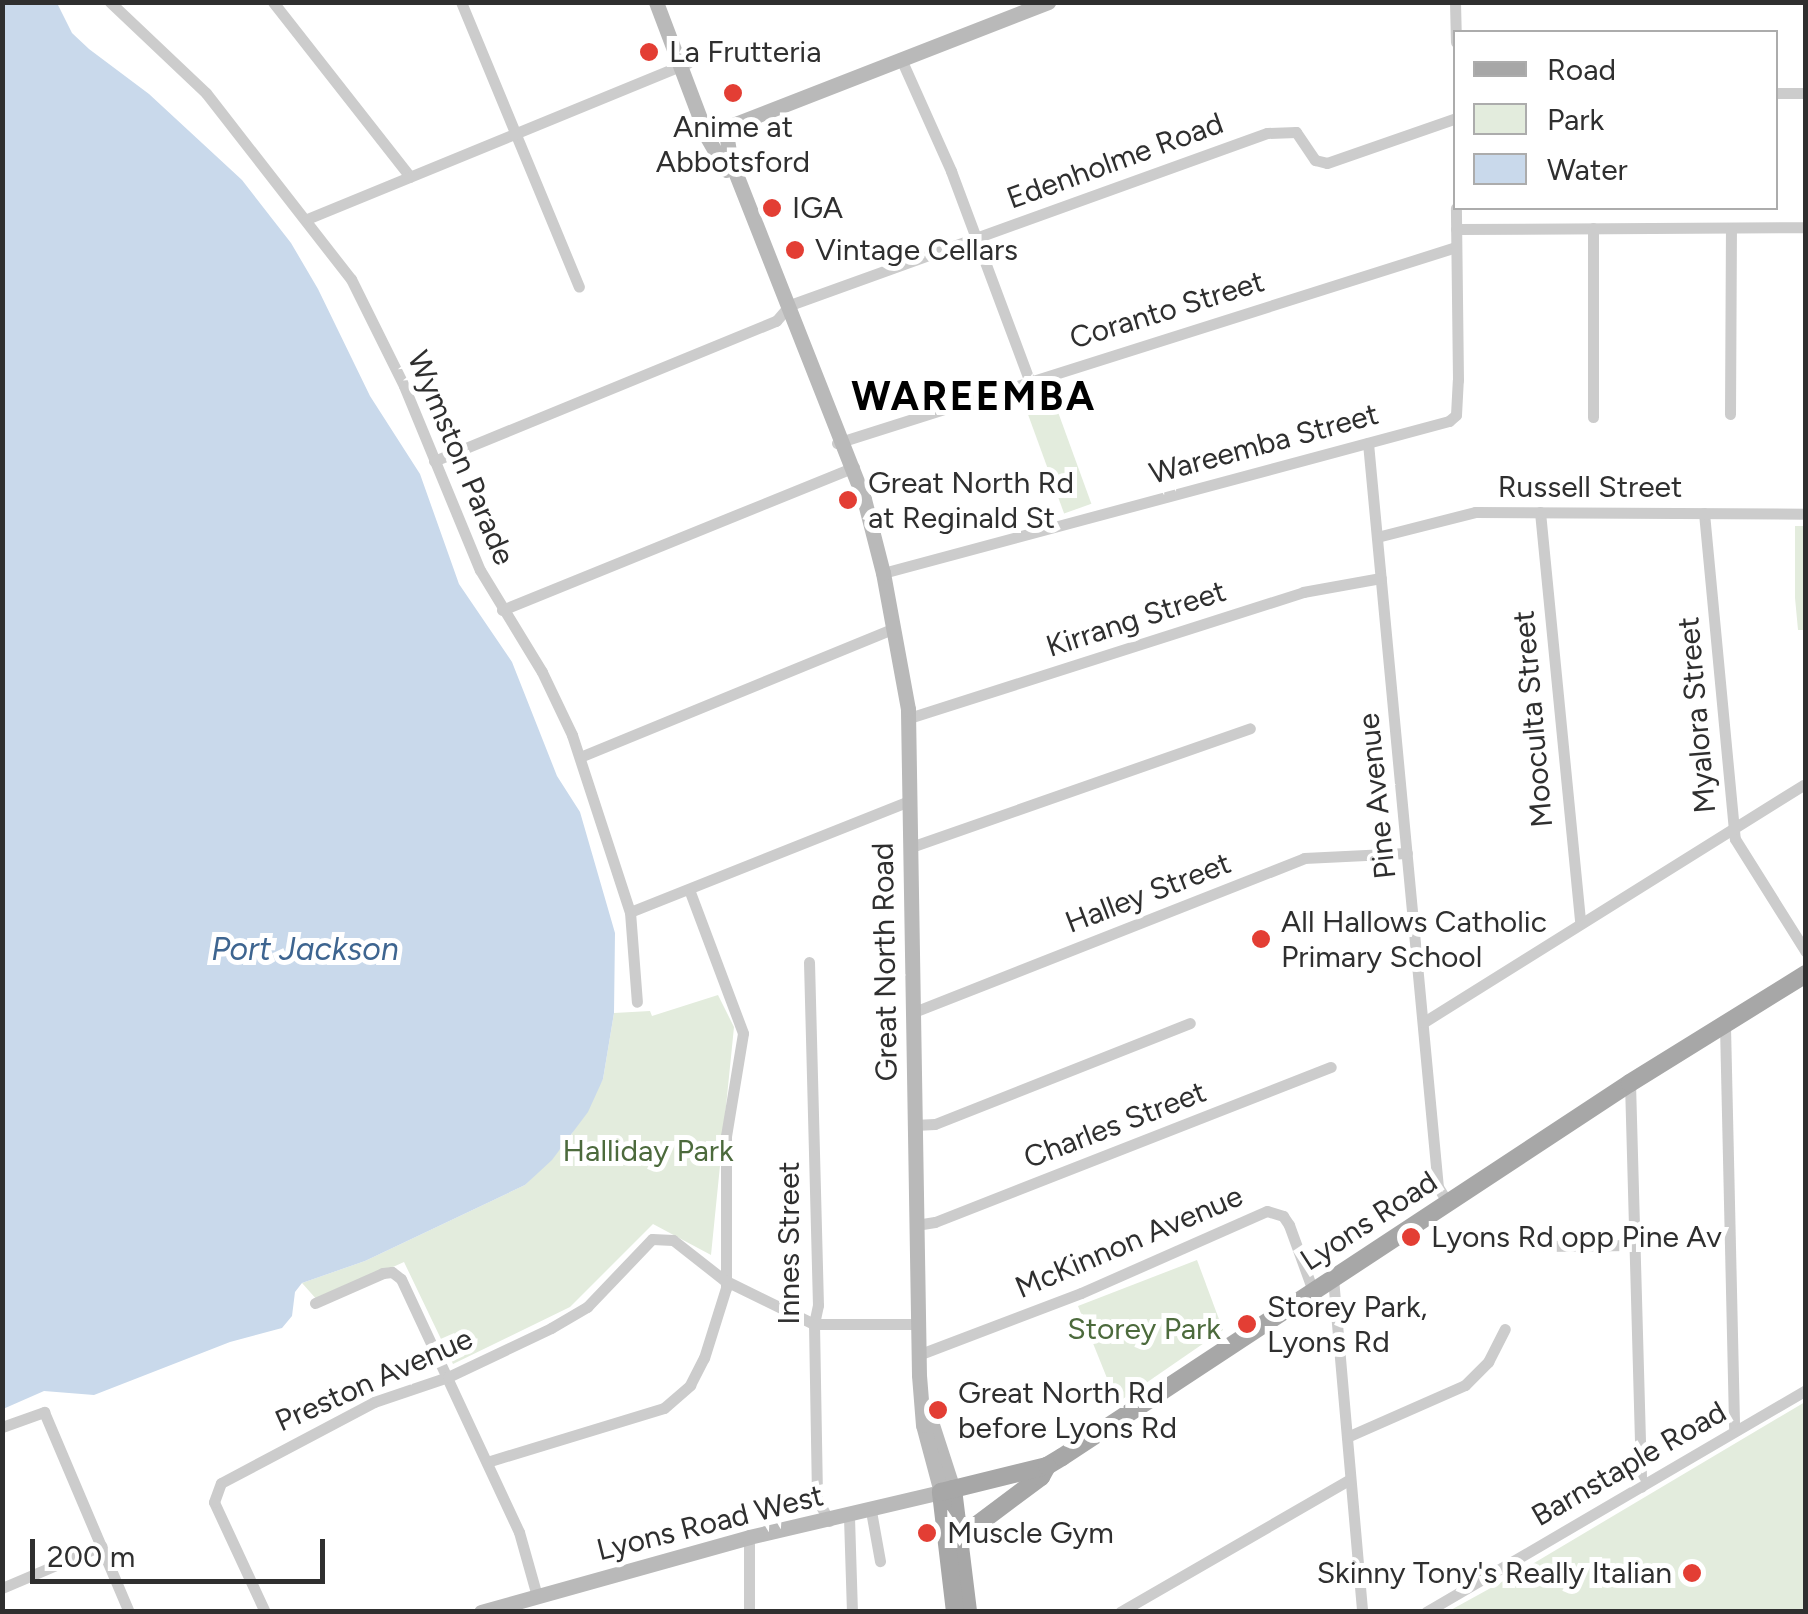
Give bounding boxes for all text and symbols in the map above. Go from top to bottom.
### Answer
legend [1453,30,1778,210]
place label: La Frutteria [669,34,822,70]
marker: La Frutteria [638,41,660,63]
text: Road [1547,51,1616,88]
marker: Anime at Abbotsford [722,82,744,104]
text: Park [1547,101,1604,138]
street label: Edenholme Road [1002,105,1228,217]
place label: Anime at Abbotsford [656,109,810,180]
text: Water [1547,151,1628,188]
place label: IGA [792,190,843,226]
marker: IGA [761,197,783,219]
place label: Vintage Cellars [815,232,1018,268]
marker: Vintage Cellars [784,239,806,261]
street label: Coranto Street [1065,263,1269,357]
street label: Wymston Parade [400,346,522,570]
district label: WAREEMBA [851,372,1097,420]
street label: Wareemba Street [1146,396,1382,492]
place label: Great North Rd at Reginald St [868,465,1074,536]
street label: Russell Street [1498,469,1682,505]
marker: Great North Rd at Reginald St [837,489,859,511]
street label: Kirrang Street [1042,573,1230,665]
street label: Mooculta Street [1506,609,1560,829]
street label: Myalora Street [1670,615,1724,815]
street label: Pine Avenue [1350,711,1404,881]
street label: Great North Road [865,842,905,1082]
street label: Halley Street [1060,845,1236,941]
place label: All Hallows Catholic Primary School [1281,904,1547,974]
marker: All Hallows Catholic Primary School [1250,928,1272,950]
water label: Port Jackson [211,930,399,968]
street label: Charles Street [1019,1074,1211,1176]
park label: Halliday Park [563,1133,733,1169]
street label: Innes Street [771,1161,807,1325]
street label: Lyons Road [1294,1164,1444,1278]
street label: McKinnon Avenue [1010,1178,1248,1306]
place label: Lyons Rd opp Pine Av [1431,1219,1722,1255]
marker: Lyons Rd opp Pine Av [1400,1226,1422,1248]
place label: Storey Park, Lyons Rd [1267,1289,1427,1360]
park label: Storey Park [1067,1311,1221,1347]
marker: Storey Park, Lyons Rd [1236,1313,1258,1335]
street label: Preston Avenue [270,1320,478,1440]
place label: Great North Rd before Lyons Rd [958,1375,1177,1446]
street label: Barnstaple Road [1526,1394,1732,1534]
marker: Great North Rd before Lyons Rd [927,1399,949,1421]
street label: Lyons Road West [593,1477,827,1569]
place label: Muscle Gym [947,1515,1114,1551]
scale bar [35,1519,330,1581]
marker: Muscle Gym [916,1522,938,1544]
text: 200 m [47,1538,135,1575]
place label: Skinny Tony's Really Italian [1317,1555,1672,1591]
marker: Skinny Tony's Really Italian [1681,1562,1703,1584]

